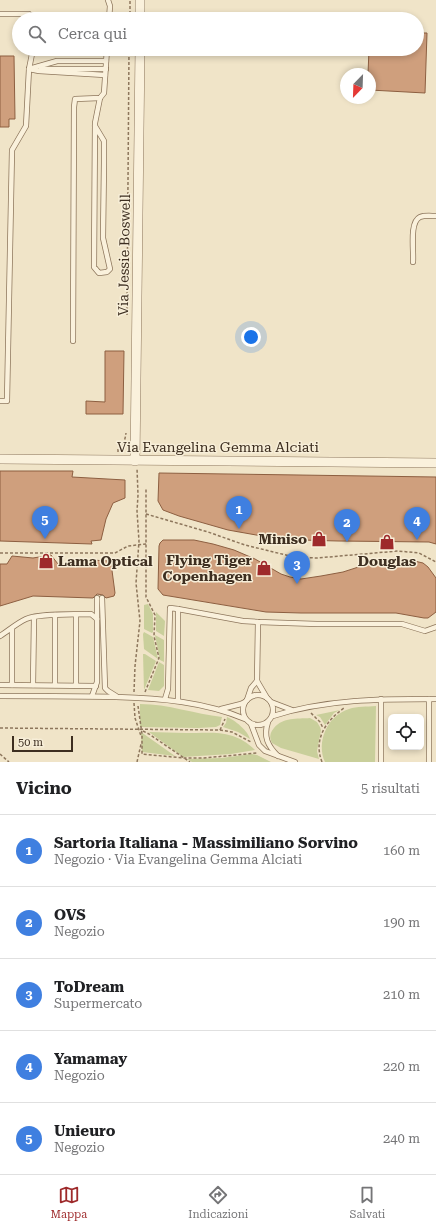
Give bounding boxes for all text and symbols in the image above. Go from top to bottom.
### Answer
search box [12,12,424,56]
icon: search [26,23,48,45]
text: Cerca qui [58,25,127,43]
north arrow [340,68,376,104]
street label: Via Jessie Boswell [115,193,133,316]
your location [241,327,261,347]
street label: Via Evangelina Gemma Alciati [117,439,320,455]
pin: 1 [226,496,252,529]
pin: 5 [32,506,58,539]
pin: 4 [404,507,430,540]
pin: 2 [334,509,360,542]
shop icon: Miniso [310,530,328,548]
place label: Miniso [259,531,307,547]
shop icon: Douglas [378,533,396,551]
pin: 3 [284,551,310,584]
shop icon: Lama Optical [37,552,55,570]
place label: Flying Tiger Copenhagen [162,552,253,584]
place label: Lama Optical [58,553,153,569]
place label: Douglas [358,553,416,569]
shop icon: Flying Tiger Copenhagen [255,559,273,577]
map controls [388,714,424,750]
button: locate [388,714,424,750]
scale bar [12,734,73,753]
text: 50 m [18,736,43,749]
text: Vicino [16,778,72,798]
text: 5 risultati [361,781,420,796]
text: Sartoria Italiana - Massimiliano Sorvino [54,834,358,852]
text: 1 [25,843,33,858]
text: 160 m [383,843,420,858]
text: Negozio · Via Evangelina Gemma Alciati [54,852,302,867]
text: OVS [54,906,86,924]
text: 2 [25,915,33,930]
text: 190 m [383,915,420,930]
text: Negozio [54,924,105,939]
text: ToDream [54,978,124,996]
text: 3 [25,987,33,1002]
text: 210 m [383,987,420,1002]
text: Supermercato [54,996,142,1011]
text: Yamamay [54,1050,127,1068]
text: 4 [25,1059,33,1074]
text: 220 m [383,1059,420,1074]
text: Negozio [54,1068,105,1083]
text: Unieuro [54,1122,115,1140]
text: 5 [25,1131,33,1146]
text: 240 m [383,1131,420,1146]
text: Negozio [54,1140,105,1155]
tab: Mappa [51,1184,87,1221]
tab: Indicazioni [188,1184,248,1221]
tab: Salvati [349,1184,385,1221]

